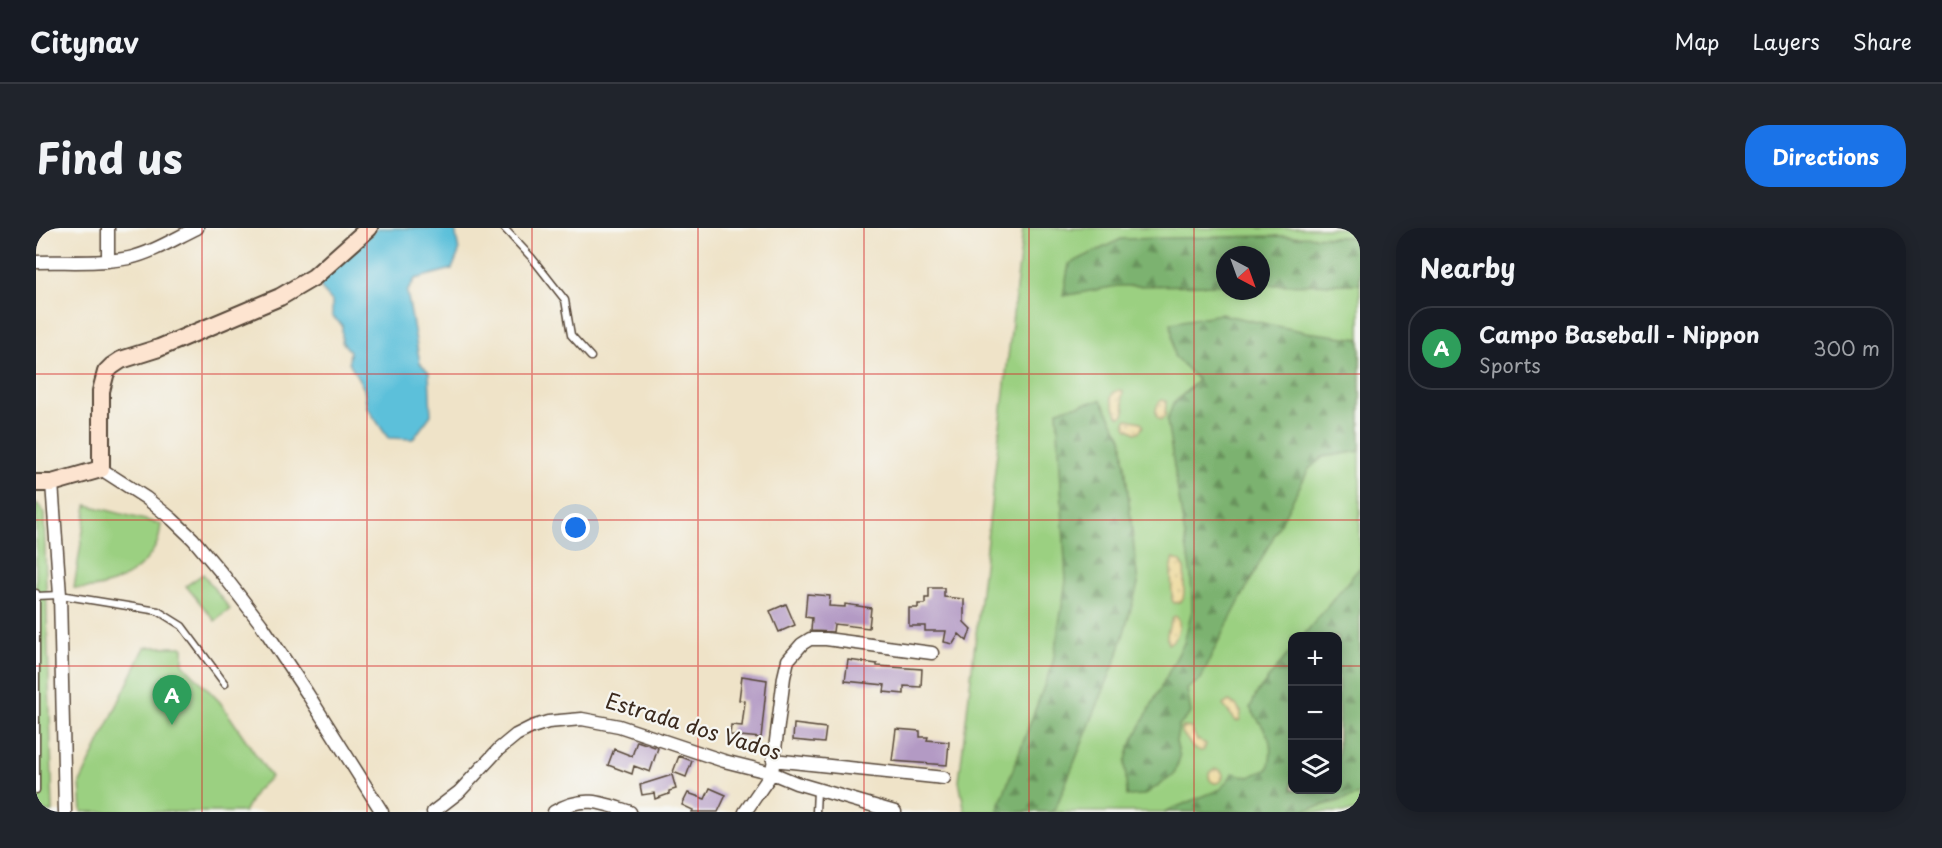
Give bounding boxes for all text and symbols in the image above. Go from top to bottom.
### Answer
text: Citynav [30,20,139,63]
text: Map [1675,25,1719,57]
text: Layers [1752,25,1820,57]
text: Share [1853,25,1912,57]
text: Find us [36,125,183,188]
button: Directions [1745,125,1906,187]
north arrow [1216,246,1270,300]
text: Nearby [1420,248,1515,287]
text: Campo Baseball - Nippon [1479,317,1759,350]
text: A [1434,333,1449,363]
text: 300 m [1813,333,1880,363]
text: Sports [1479,350,1541,380]
your location [561,513,590,542]
map controls [1288,632,1342,794]
button: + [1288,632,1342,686]
pin: A [152,676,192,725]
street label: Estrada dos Vados [602,683,785,767]
button: − [1288,686,1342,740]
button: layers [1288,740,1342,794]

